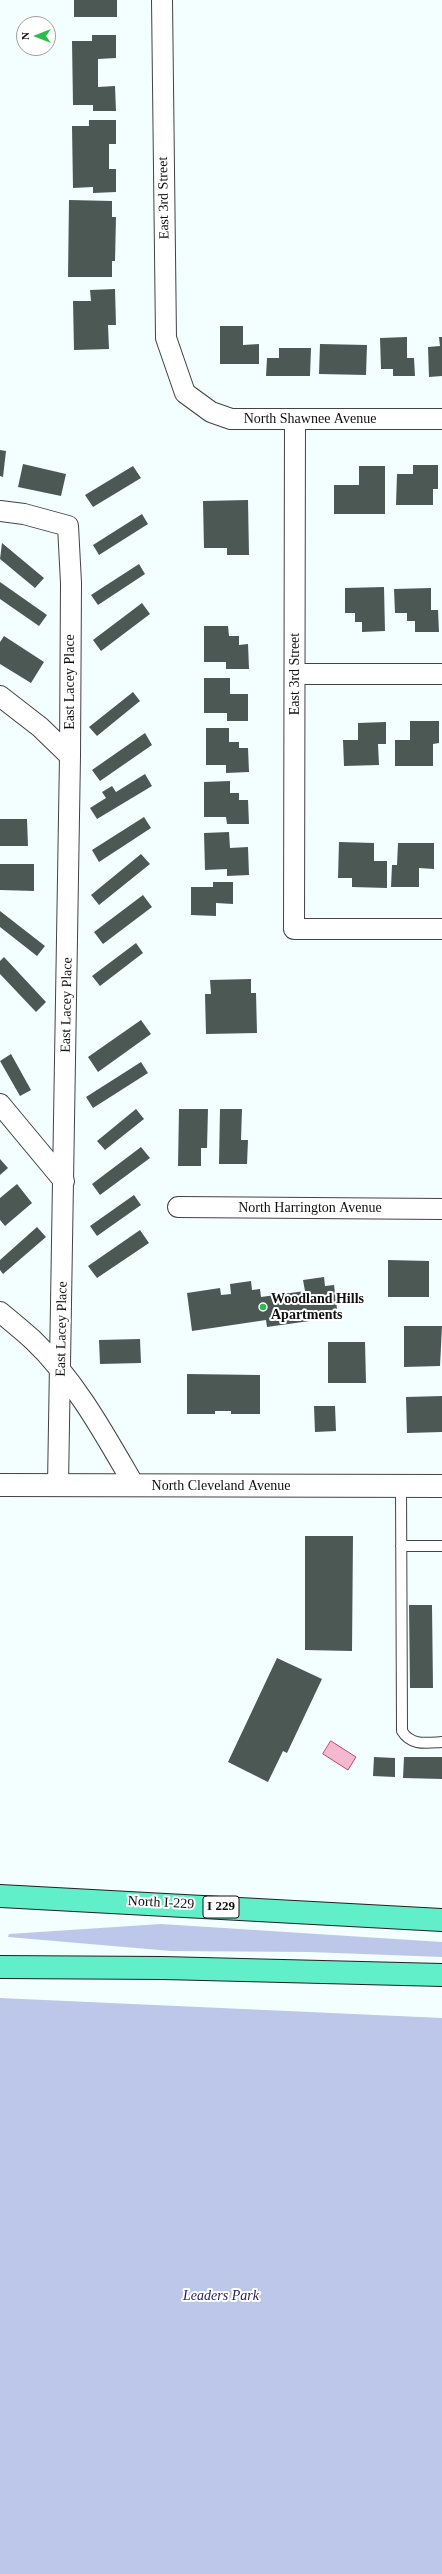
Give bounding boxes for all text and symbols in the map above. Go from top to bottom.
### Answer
north arrow [16,16,56,56]
text: N [19,32,31,40]
street label: East 3rd Street [155,157,173,239]
street label: North Shawnee Avenue [244,411,376,427]
street label: East 3rd Street [287,633,303,715]
street label: East Lacey Place [62,634,78,730]
street label: East Lacey Place [58,957,76,1053]
street label: North Harrington Avenue [238,1200,382,1216]
street label: East Lacey Place [53,1281,71,1377]
place label: Woodland Hills Apartments [271,1291,364,1324]
marker: Woodland Hills Apartments [258,1302,268,1312]
street label: North Cleveland Avenue [152,1478,290,1494]
street label: North I-229 [127,1893,195,1913]
road number: I 229 [203,1896,239,1918]
park label: Leaders Park [183,2288,259,2304]

